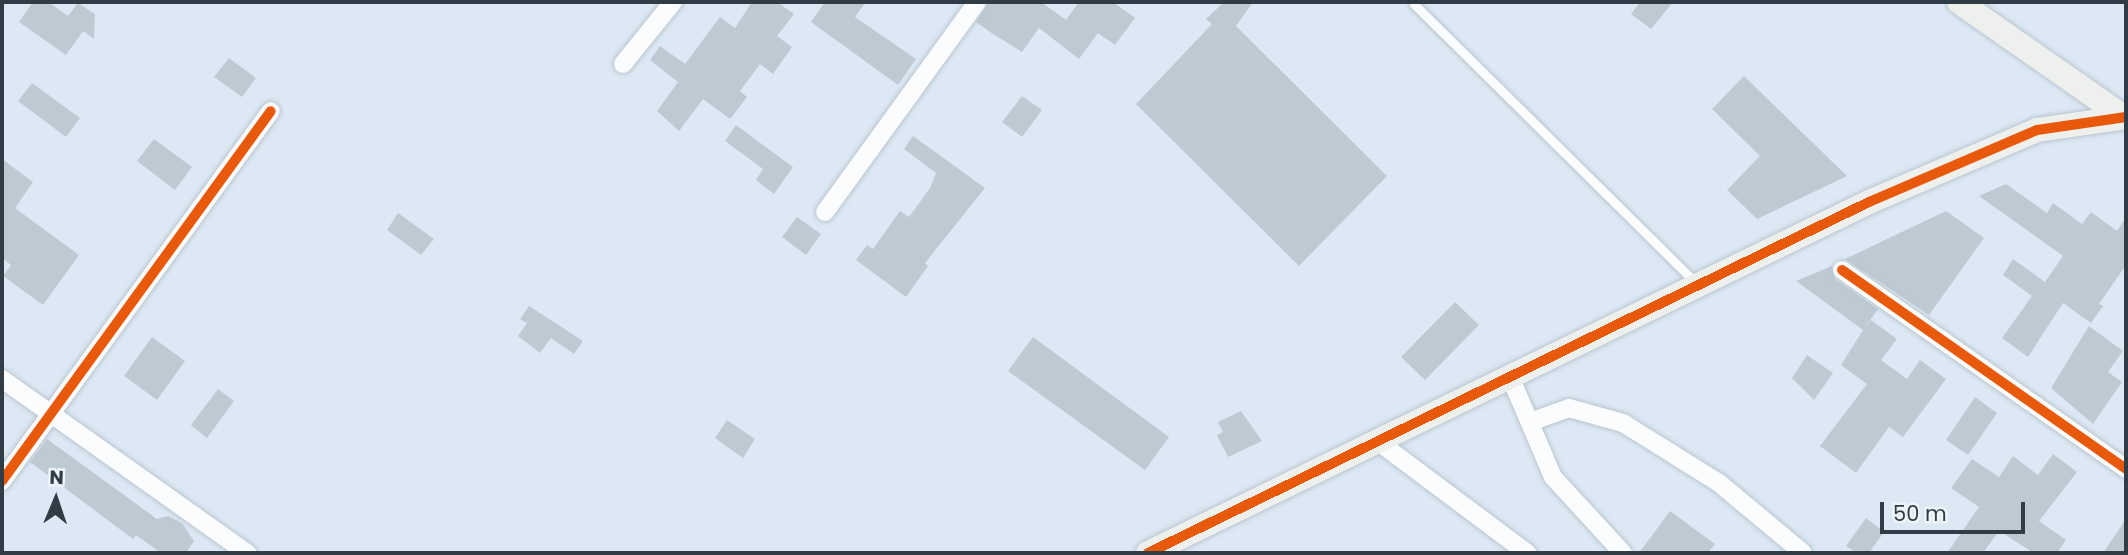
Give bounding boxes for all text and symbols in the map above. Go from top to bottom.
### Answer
north arrow [21,464,91,534]
text: N [49,464,64,491]
scale bar [1883,489,2028,532]
text: 50 m [1893,499,1947,528]

